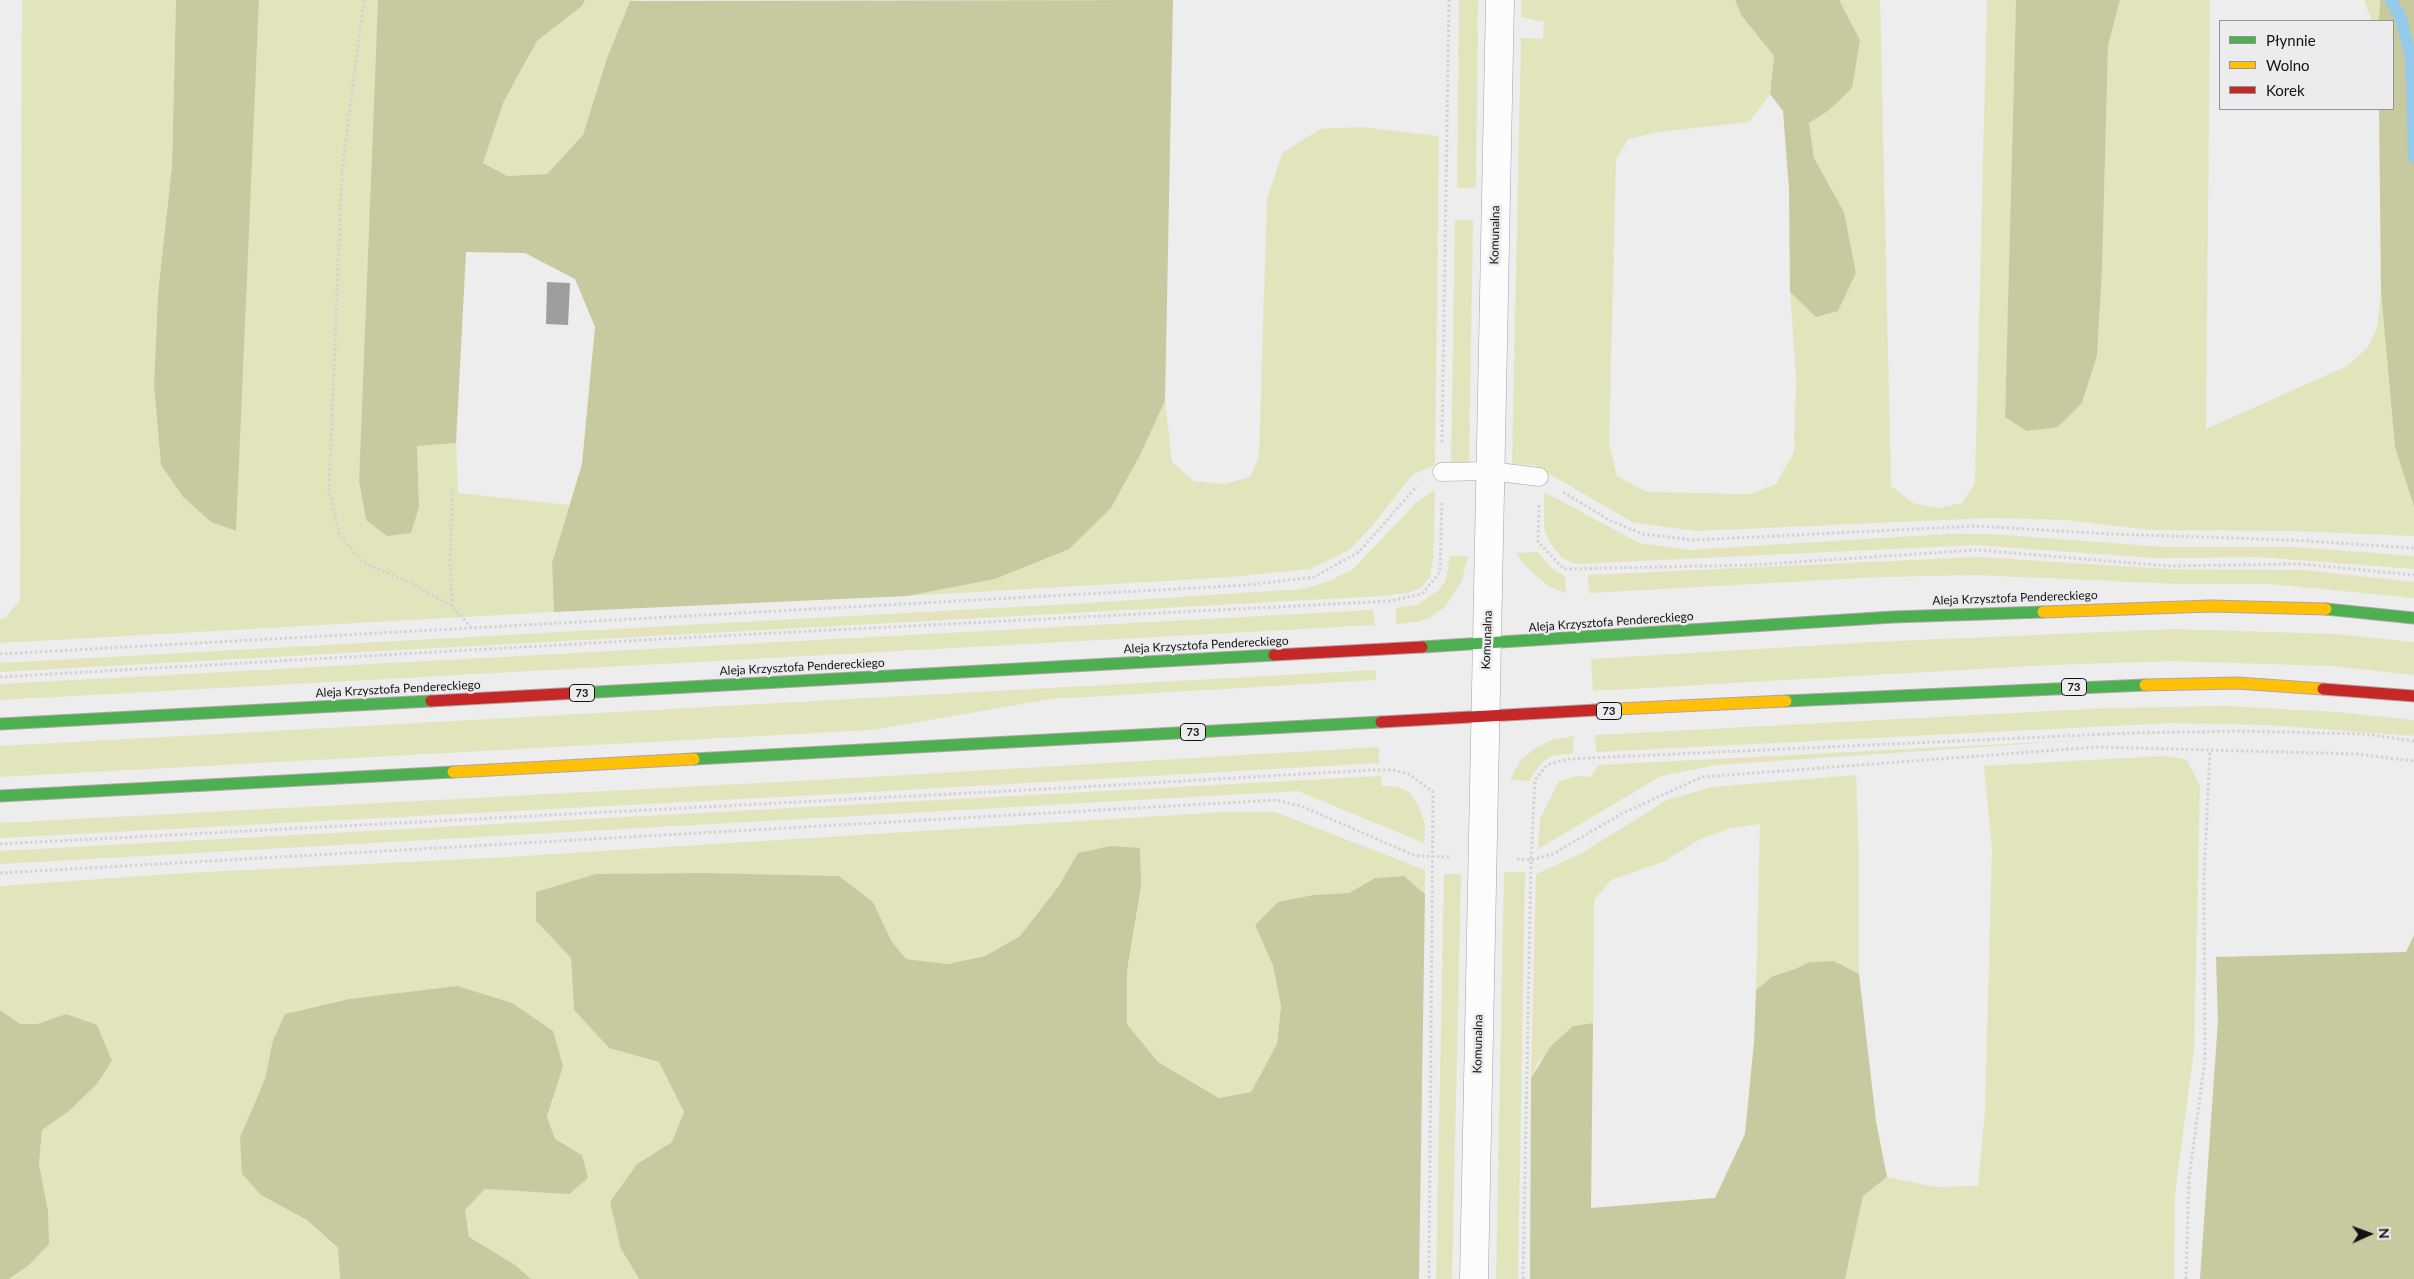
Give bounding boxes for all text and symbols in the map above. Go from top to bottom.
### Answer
legend [2219,20,2394,110]
text: Płynnie [2266,31,2316,49]
text: Wolno [2266,56,2310,74]
text: Korek [2266,81,2305,99]
street label: Komunalna [1487,205,1503,265]
street label: Aleja Krzysztofa Pendereckiego [1932,588,2098,608]
street label: Aleja Krzysztofa Pendereckiego [1528,609,1694,635]
street label: Komunalna [1479,610,1495,670]
street label: Aleja Krzysztofa Pendereckiego [1123,633,1289,657]
street label: Aleja Krzysztofa Pendereckiego [719,655,885,679]
street label: Aleja Krzysztofa Pendereckiego [315,677,481,701]
road number: 73 [2062,679,2086,696]
road number: 73 [570,684,594,701]
road number: 73 [1596,702,1622,719]
road number: 73 [1180,724,1206,740]
street label: Komunalna [1470,1014,1486,1074]
north arrow [2344,1209,2394,1259]
text: N [2376,1228,2393,1239]

